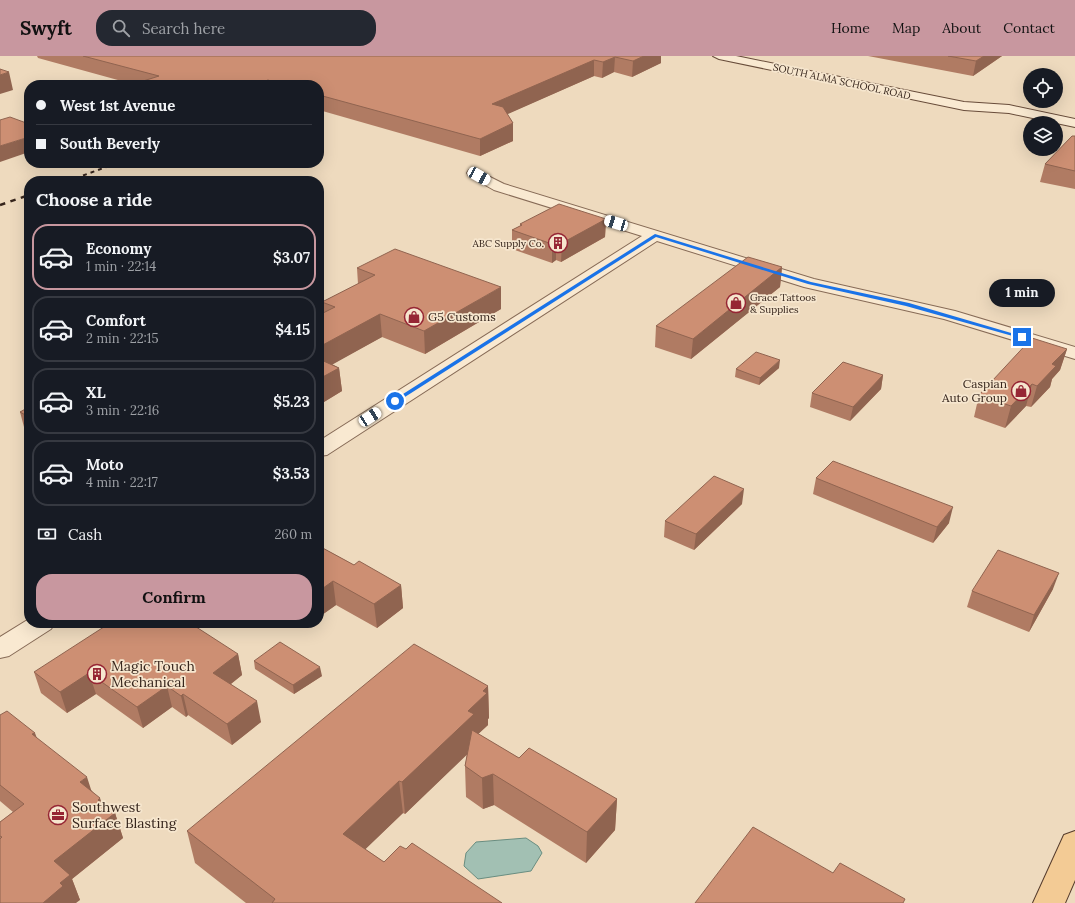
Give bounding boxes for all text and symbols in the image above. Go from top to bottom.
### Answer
search box [96,10,376,46]
text: Swyft [20,16,72,40]
icon: search [110,17,132,39]
text: Search here [142,19,225,38]
text: Home [831,19,870,37]
text: Map [892,19,920,37]
text: About [942,19,981,37]
text: Contact [1003,19,1055,37]
street label: SOUTH ALMA SCHOOL ROAD [772,61,912,102]
map controls [1023,68,1063,156]
button: locate [1023,68,1063,108]
text: West 1st Avenue [60,96,175,115]
button: layers [1023,116,1063,156]
text: South Beverly [60,134,160,153]
car [466,165,492,187]
text: Choose a ride [36,188,152,211]
car [603,214,629,232]
building icon: ABC Supply Co. [547,232,569,254]
place label: ABC Supply Co. [472,237,544,250]
icon: car [38,239,74,275]
text: Economy [86,239,151,258]
text: $3.07 [273,248,310,267]
text: 1 min · 22:14 [86,258,156,275]
callout: 1 min [989,279,1055,307]
text: 1 min [1005,284,1039,301]
place label: Grace Tattoos & Supplies [750,291,816,316]
shop icon: Grace Tattoos & Supplies [725,292,747,314]
shop icon: G5 Customs [403,306,425,328]
place label: G5 Customs [428,309,496,324]
icon: car [38,311,74,347]
text: Comfort [86,311,146,330]
text: $4.15 [275,320,310,339]
route end [1013,328,1031,346]
text: 2 min · 22:15 [86,330,159,347]
place label: Caspian Auto Group [941,376,1007,405]
shop icon: Caspian Auto Group [1010,380,1032,402]
icon: car [38,383,74,419]
text: XL [86,383,106,402]
text: $5.23 [273,392,310,411]
route start [386,392,404,410]
text: 3 min · 22:16 [86,402,159,419]
car [357,405,383,429]
icon: car [38,455,74,491]
text: Moto [86,455,123,474]
text: $3.53 [273,464,310,483]
text: 4 min · 22:17 [86,474,158,491]
icon: cash [36,523,58,545]
text: Cash [68,525,102,544]
text: 260 m [274,526,312,543]
button: Confirm [36,574,312,620]
place label: Magic Touch Mechanical [111,657,195,691]
building icon: Magic Touch Mechanical [86,663,108,685]
place label: Southwest Surface Blasting [72,798,177,832]
office icon: Southwest Surface Blasting [47,804,69,826]

